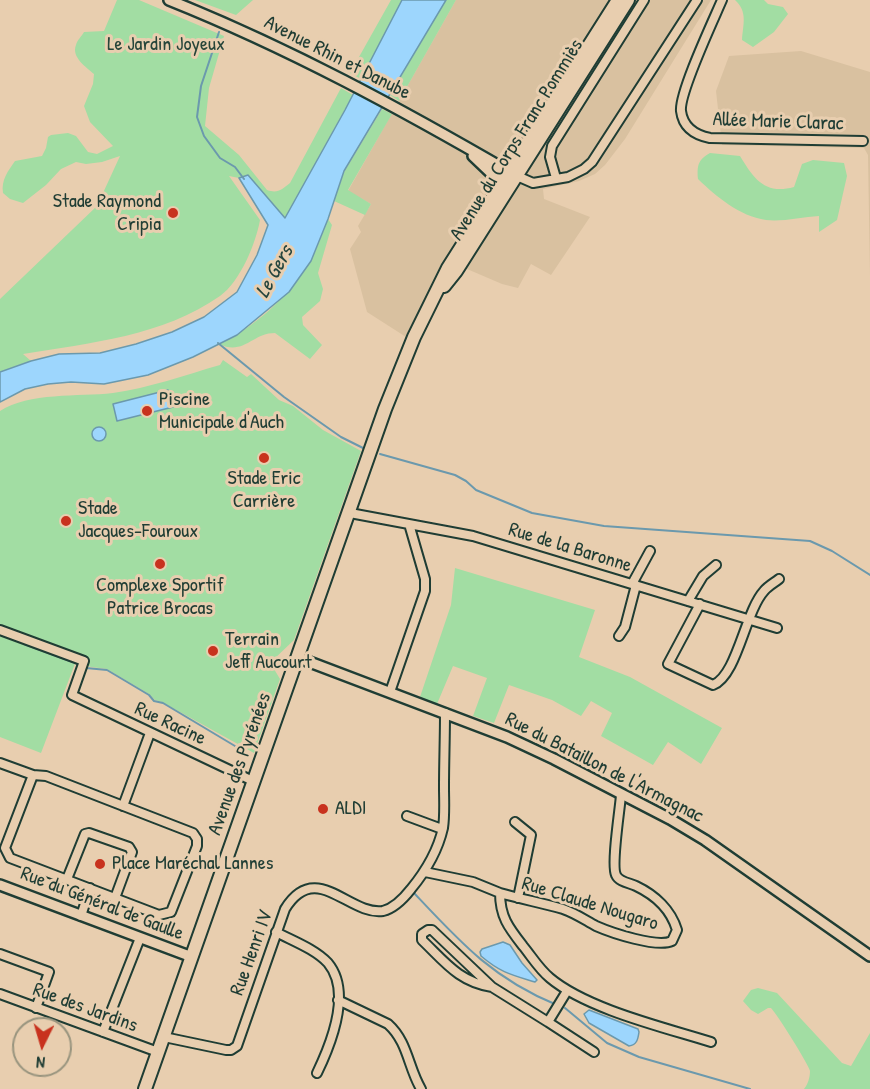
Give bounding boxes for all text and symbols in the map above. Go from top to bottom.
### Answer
street label: Avenue Rhin et Danube [260,11,414,105]
park label: Le Jardin Joyeux [107,33,225,57]
street label: Avenue du Corps Franc Pommiès [445,35,589,245]
street label: Allée Marie Clarac [712,108,844,136]
place label: Stade Raymond Cripia [53,190,161,237]
marker: Stade Raymond Cripia [166,206,180,220]
water label: Le Gers [251,242,299,302]
place label: Piscine Municipale d'Auch [159,388,284,435]
marker: Piscine Municipale d'Auch [140,404,154,418]
marker: Stade Eric Carrière [257,451,271,465]
place label: Stade Eric Carrière [227,467,301,514]
place label: Stade Jacques-Fouroux [78,497,198,544]
marker: Stade Jacques-Fouroux [59,514,73,528]
street label: Rue de la Baronne [506,518,634,578]
marker: Complexe Sportif Patrice Brocas [153,557,167,571]
place label: Complexe Sportif Patrice Brocas [96,574,224,621]
place label: Terrain Jeff Aucourt [225,628,312,675]
marker: Terrain Jeff Aucourt [206,644,220,658]
street label: Avenue des Pyrénées [203,690,277,838]
street label: Rue Racine [131,697,209,751]
street label: Rue du Bataillon de l'Armagnac [501,708,707,828]
place label: ALDI [335,797,366,821]
marker: ALDI [316,802,330,816]
place label: Place Maréchal Lannes [112,852,273,876]
marker: Place Maréchal Lannes [93,857,107,871]
street label: Rue du Général de Gaulle [17,862,187,946]
street label: Rue Claude Nougaro [519,872,661,936]
street label: Rue Henri IV [226,907,278,999]
street label: Rue des Jardins [29,978,141,1038]
north arrow [12,1017,72,1077]
text: N [35,1052,46,1074]

